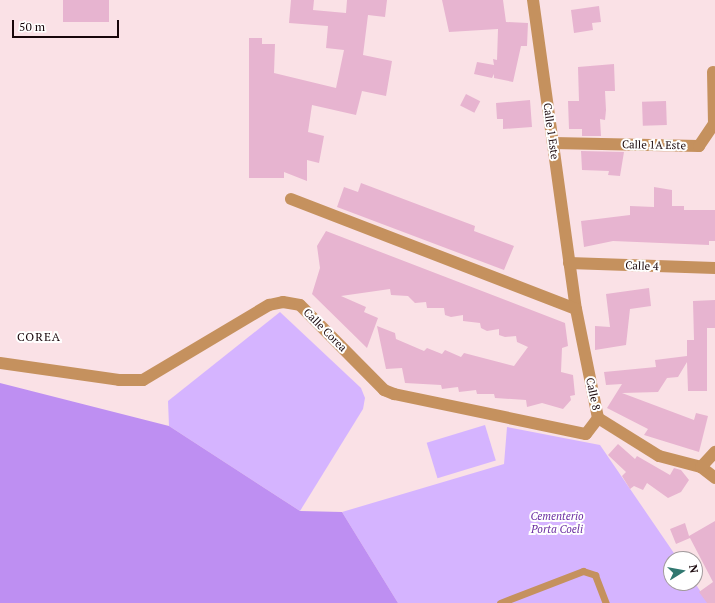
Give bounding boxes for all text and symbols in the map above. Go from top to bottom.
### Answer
scale bar [14,12,121,38]
text: 50 m [19,19,45,34]
street label: Calle 1 Este [541,102,561,160]
street label: Calle 1A Este [622,138,686,152]
street label: Calle 4 [625,259,659,273]
street label: Calle Corea [301,306,349,354]
district label: COREA [17,330,61,344]
street label: Calle 8 [583,376,603,412]
park label: Cementerio Porta Coeli [530,510,584,536]
north arrow [663,551,703,591]
text: N [686,563,701,574]

